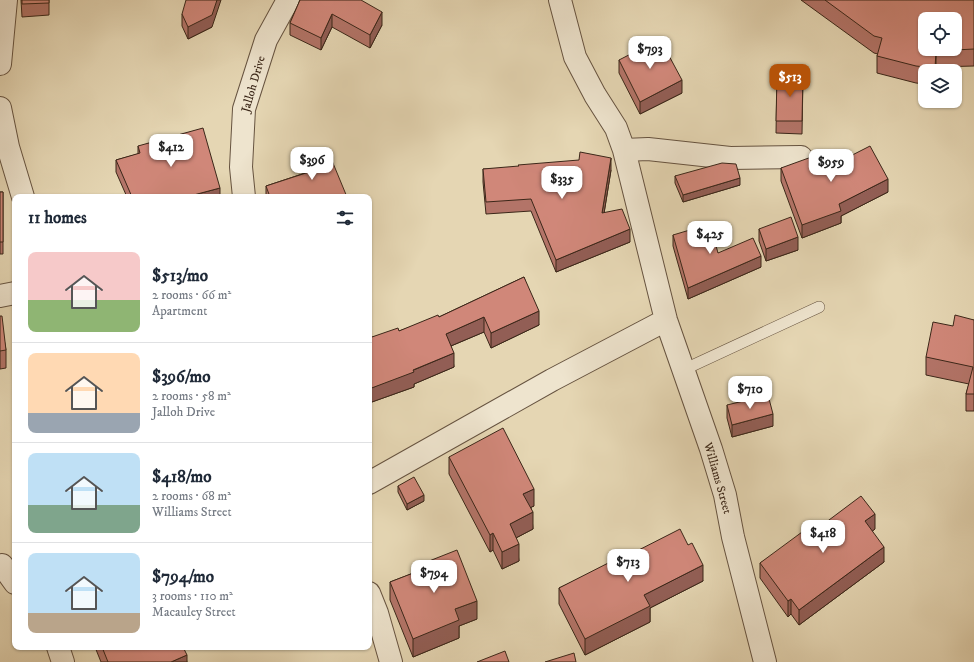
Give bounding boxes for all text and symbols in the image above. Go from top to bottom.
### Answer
map controls [918,12,962,108]
button: locate [918,12,962,56]
pin: $793 [626,36,674,70]
text: $793 [637,41,663,57]
street label: Jalloh Drive [238,54,269,115]
pin: $513 [766,64,814,98]
button: layers [918,64,962,108]
text: $513 [778,69,802,85]
pin: $412 [147,134,195,168]
text: $412 [158,139,184,155]
pin: $396 [288,147,336,181]
pin: $959 [807,149,855,183]
text: $396 [299,152,325,168]
text: $959 [818,154,844,170]
pin: $335 [538,166,586,200]
text: $335 [550,171,574,187]
text: 11 homes [28,207,87,229]
icon: filters [334,207,356,229]
pin: $425 [686,221,734,255]
text: $425 [696,226,724,242]
text: $513/mo [152,265,208,287]
icon: home [60,268,108,316]
text: 2 rooms · 66 m² [152,287,231,303]
text: Apartment [152,303,207,319]
text: $396/mo [152,366,211,388]
icon: home [60,369,108,417]
pin: $710 [726,376,774,410]
text: $710 [737,381,763,397]
text: 2 rooms · 58 m² [152,388,231,404]
text: Jalloh Drive [152,404,215,420]
street label: Williams Street [700,440,735,516]
text: $418/mo [152,466,211,488]
icon: home [60,469,108,517]
text: 2 rooms · 68 m² [152,488,231,504]
text: Williams Street [152,504,232,520]
pin: $418 [799,520,847,554]
text: $418 [810,525,836,541]
pin: $713 [604,549,652,583]
text: $713 [616,554,640,570]
pin: $794 [410,560,458,594]
text: $794 [420,565,448,581]
text: $794/mo [152,566,214,588]
icon: home [60,569,108,617]
text: 3 rooms · 110 m² [152,588,233,604]
text: Macauley Street [152,604,236,620]

